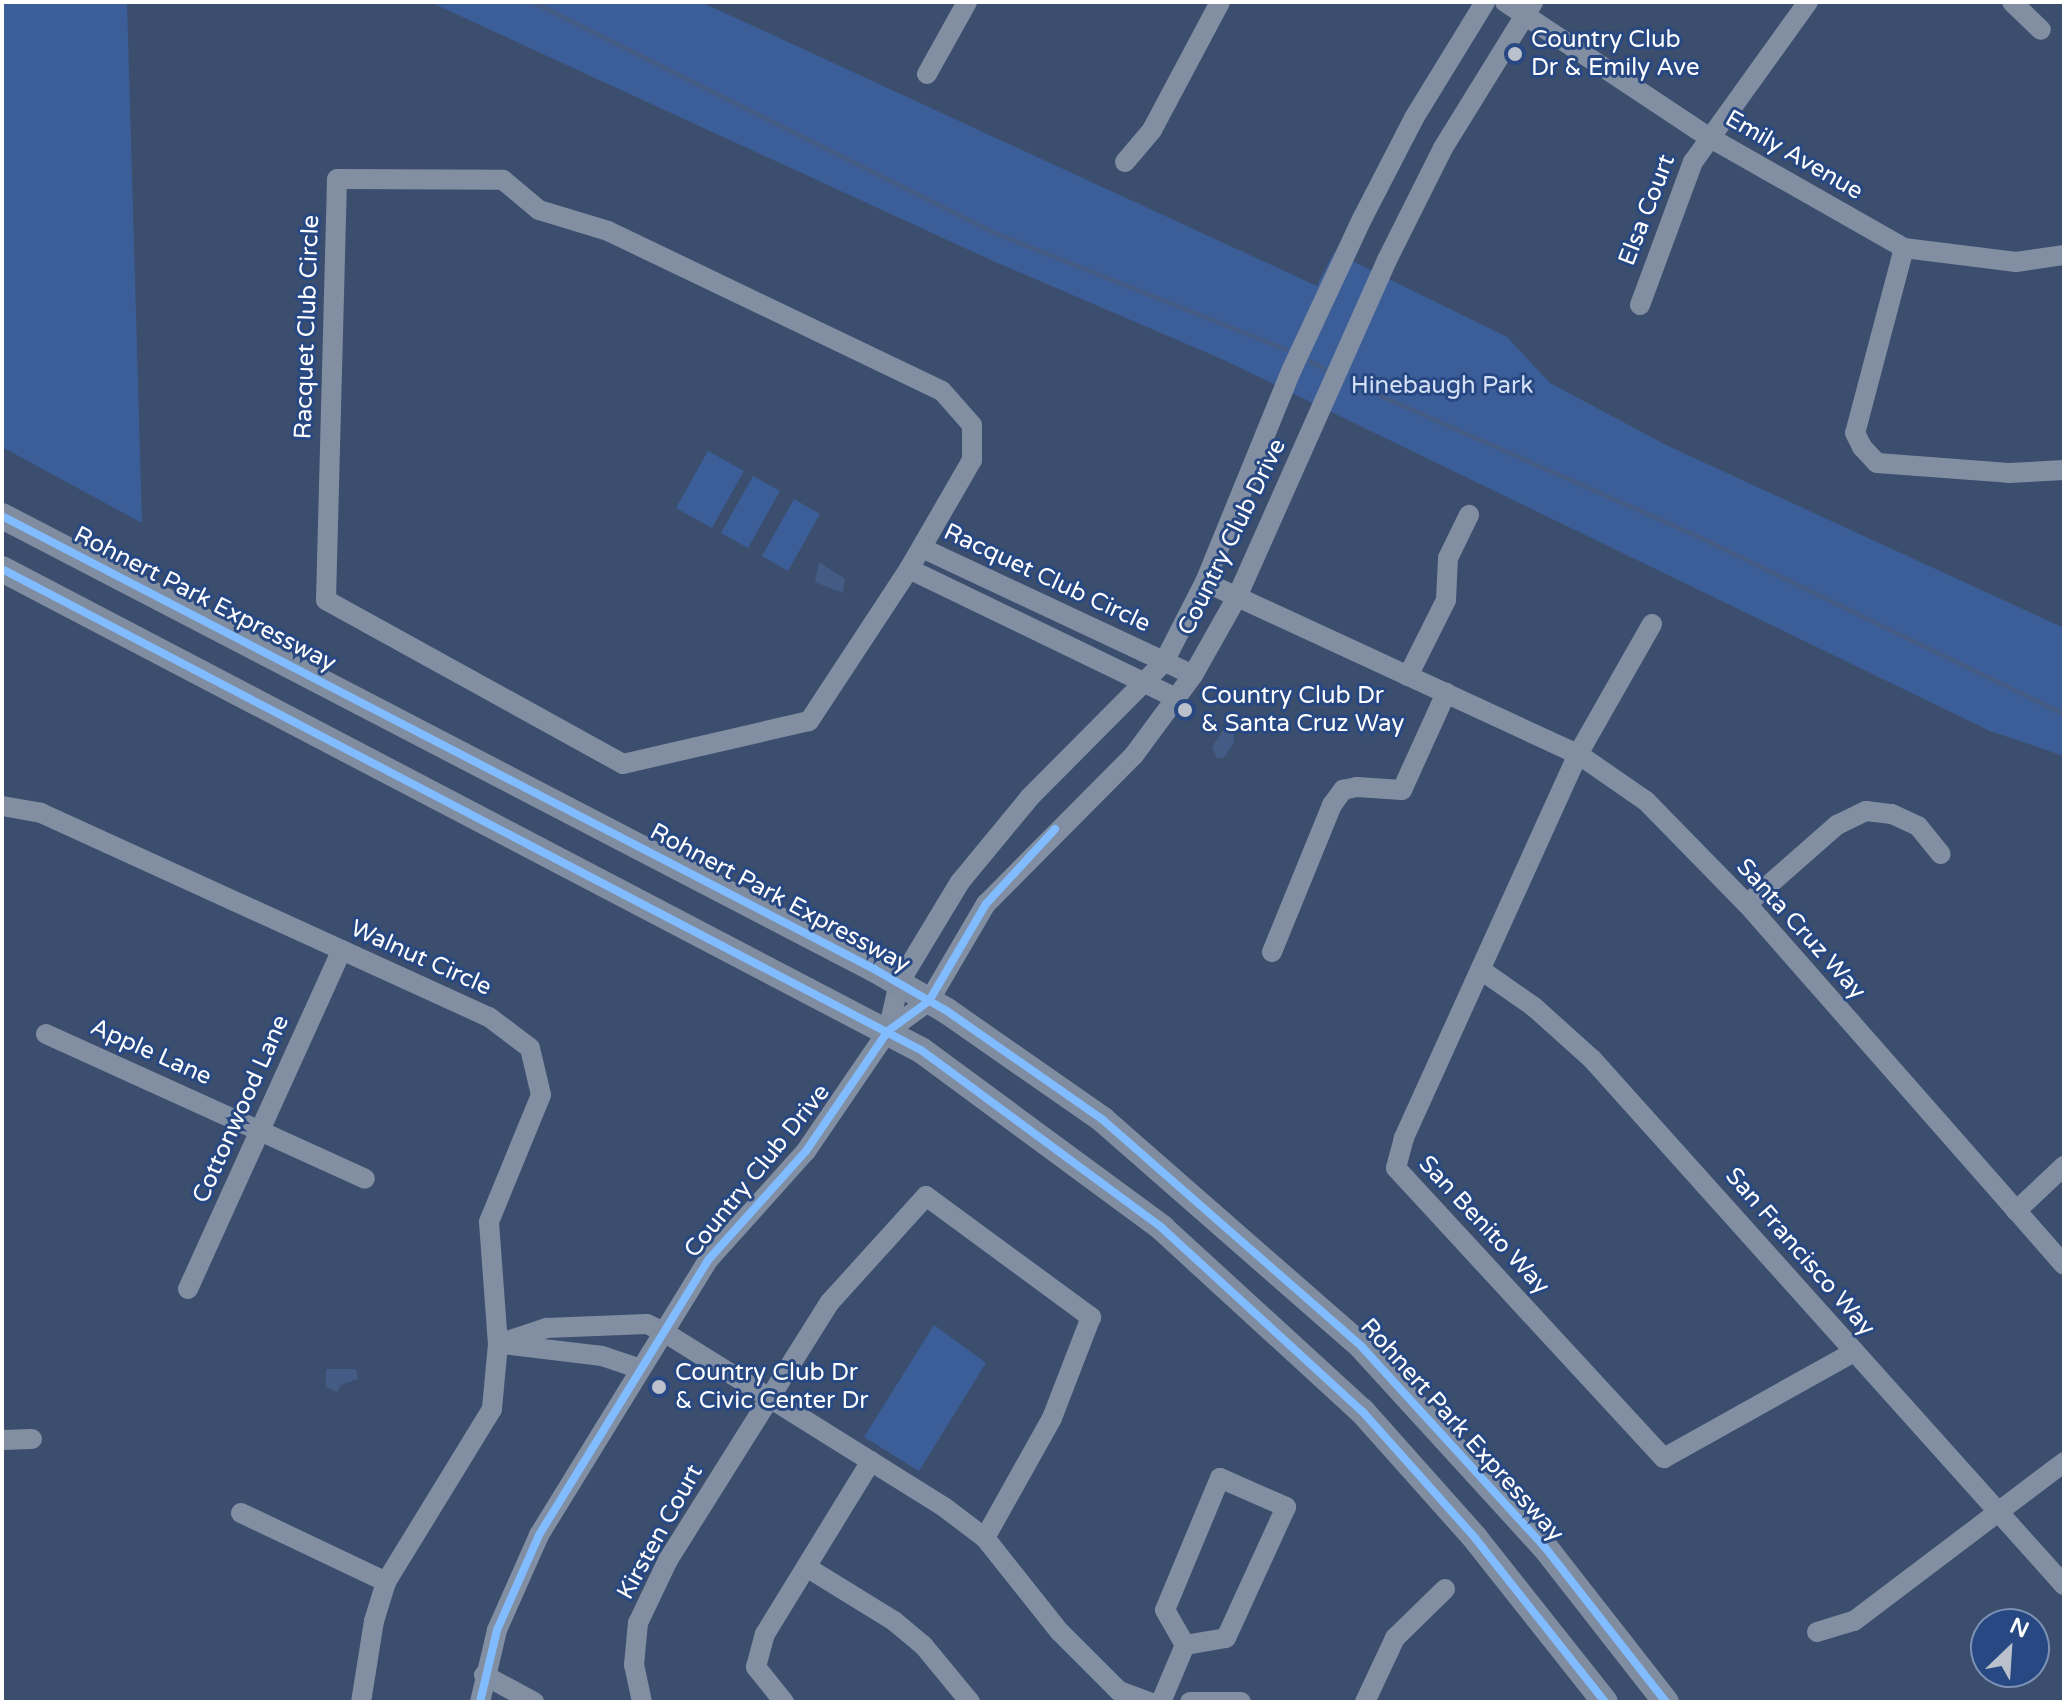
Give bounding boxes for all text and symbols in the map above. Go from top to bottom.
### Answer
place label: Country Club Dr & Emily Ave [1531,26,1699,82]
marker: Country Club Dr & Emily Ave [1506,45,1524,63]
street label: Emily Avenue [1720,104,1868,206]
street label: Elsa Court [1613,151,1681,269]
street label: Racquet Club Circle [289,214,325,440]
park label: Hinebaugh Park [1351,372,1533,400]
street label: Country Club Drive [1172,434,1292,640]
street label: Racquet Club Circle [939,518,1155,638]
street label: Rohnert Park Expressway [69,520,341,678]
place label: Country Club Dr & Santa Cruz Way [1201,682,1404,738]
marker: Country Club Dr & Santa Cruz Way [1176,701,1194,719]
street label: Rohnert Park Expressway [645,817,915,979]
street label: Santa Cruz Way [1730,853,1872,1005]
street label: Walnut Circle [346,914,496,1002]
street label: Cottonwood Lane [187,1010,295,1208]
street label: Apple Lane [86,1013,216,1091]
street label: Country Club Drive [678,1078,836,1264]
street label: San Benito Way [1412,1150,1556,1300]
street label: San Francisco Way [1719,1162,1881,1342]
street label: Rohnert Park Expressway [1354,1312,1570,1548]
place label: Country Club Dr & Civic Center Dr [675,1359,868,1415]
marker: Country Club Dr & Civic Center Dr [650,1378,668,1396]
street label: Kirsten Court [611,1459,709,1605]
north arrow [1970,1608,2050,1688]
text: N [2006,1613,2033,1644]

